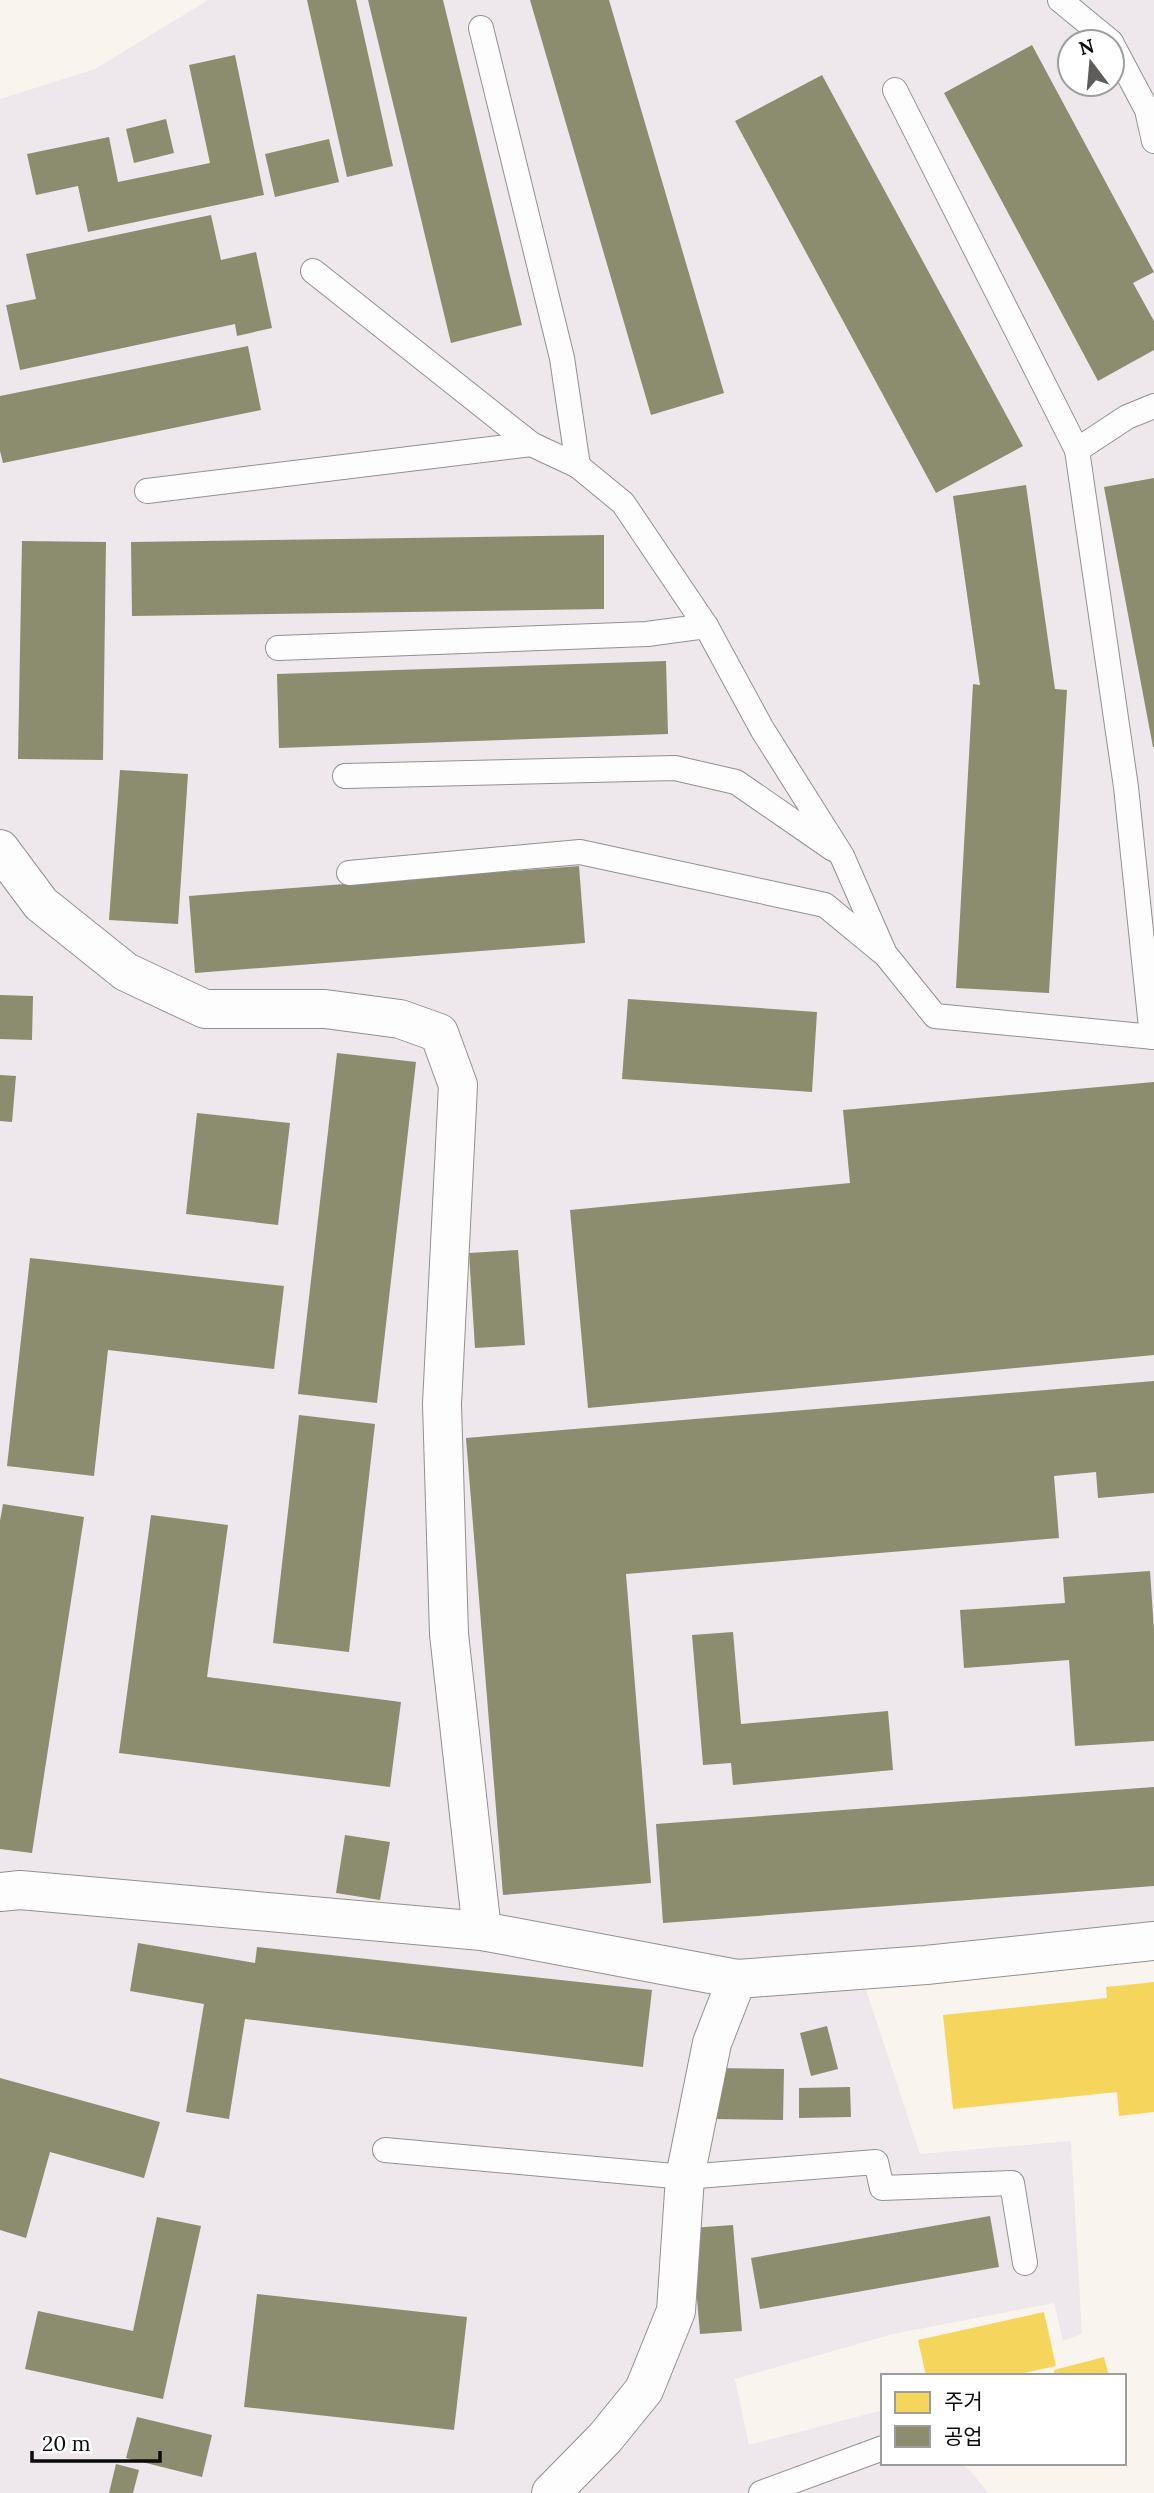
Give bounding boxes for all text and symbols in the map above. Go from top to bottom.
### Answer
north arrow [1056,28,1126,98]
text: N [1076,33,1097,60]
legend [881,2374,1126,2465]
text: 주거 [944,2388,983,2415]
scale bar [32,2420,159,2464]
text: 공업 [944,2423,983,2450]
text: 20 m [42,2430,91,2457]

